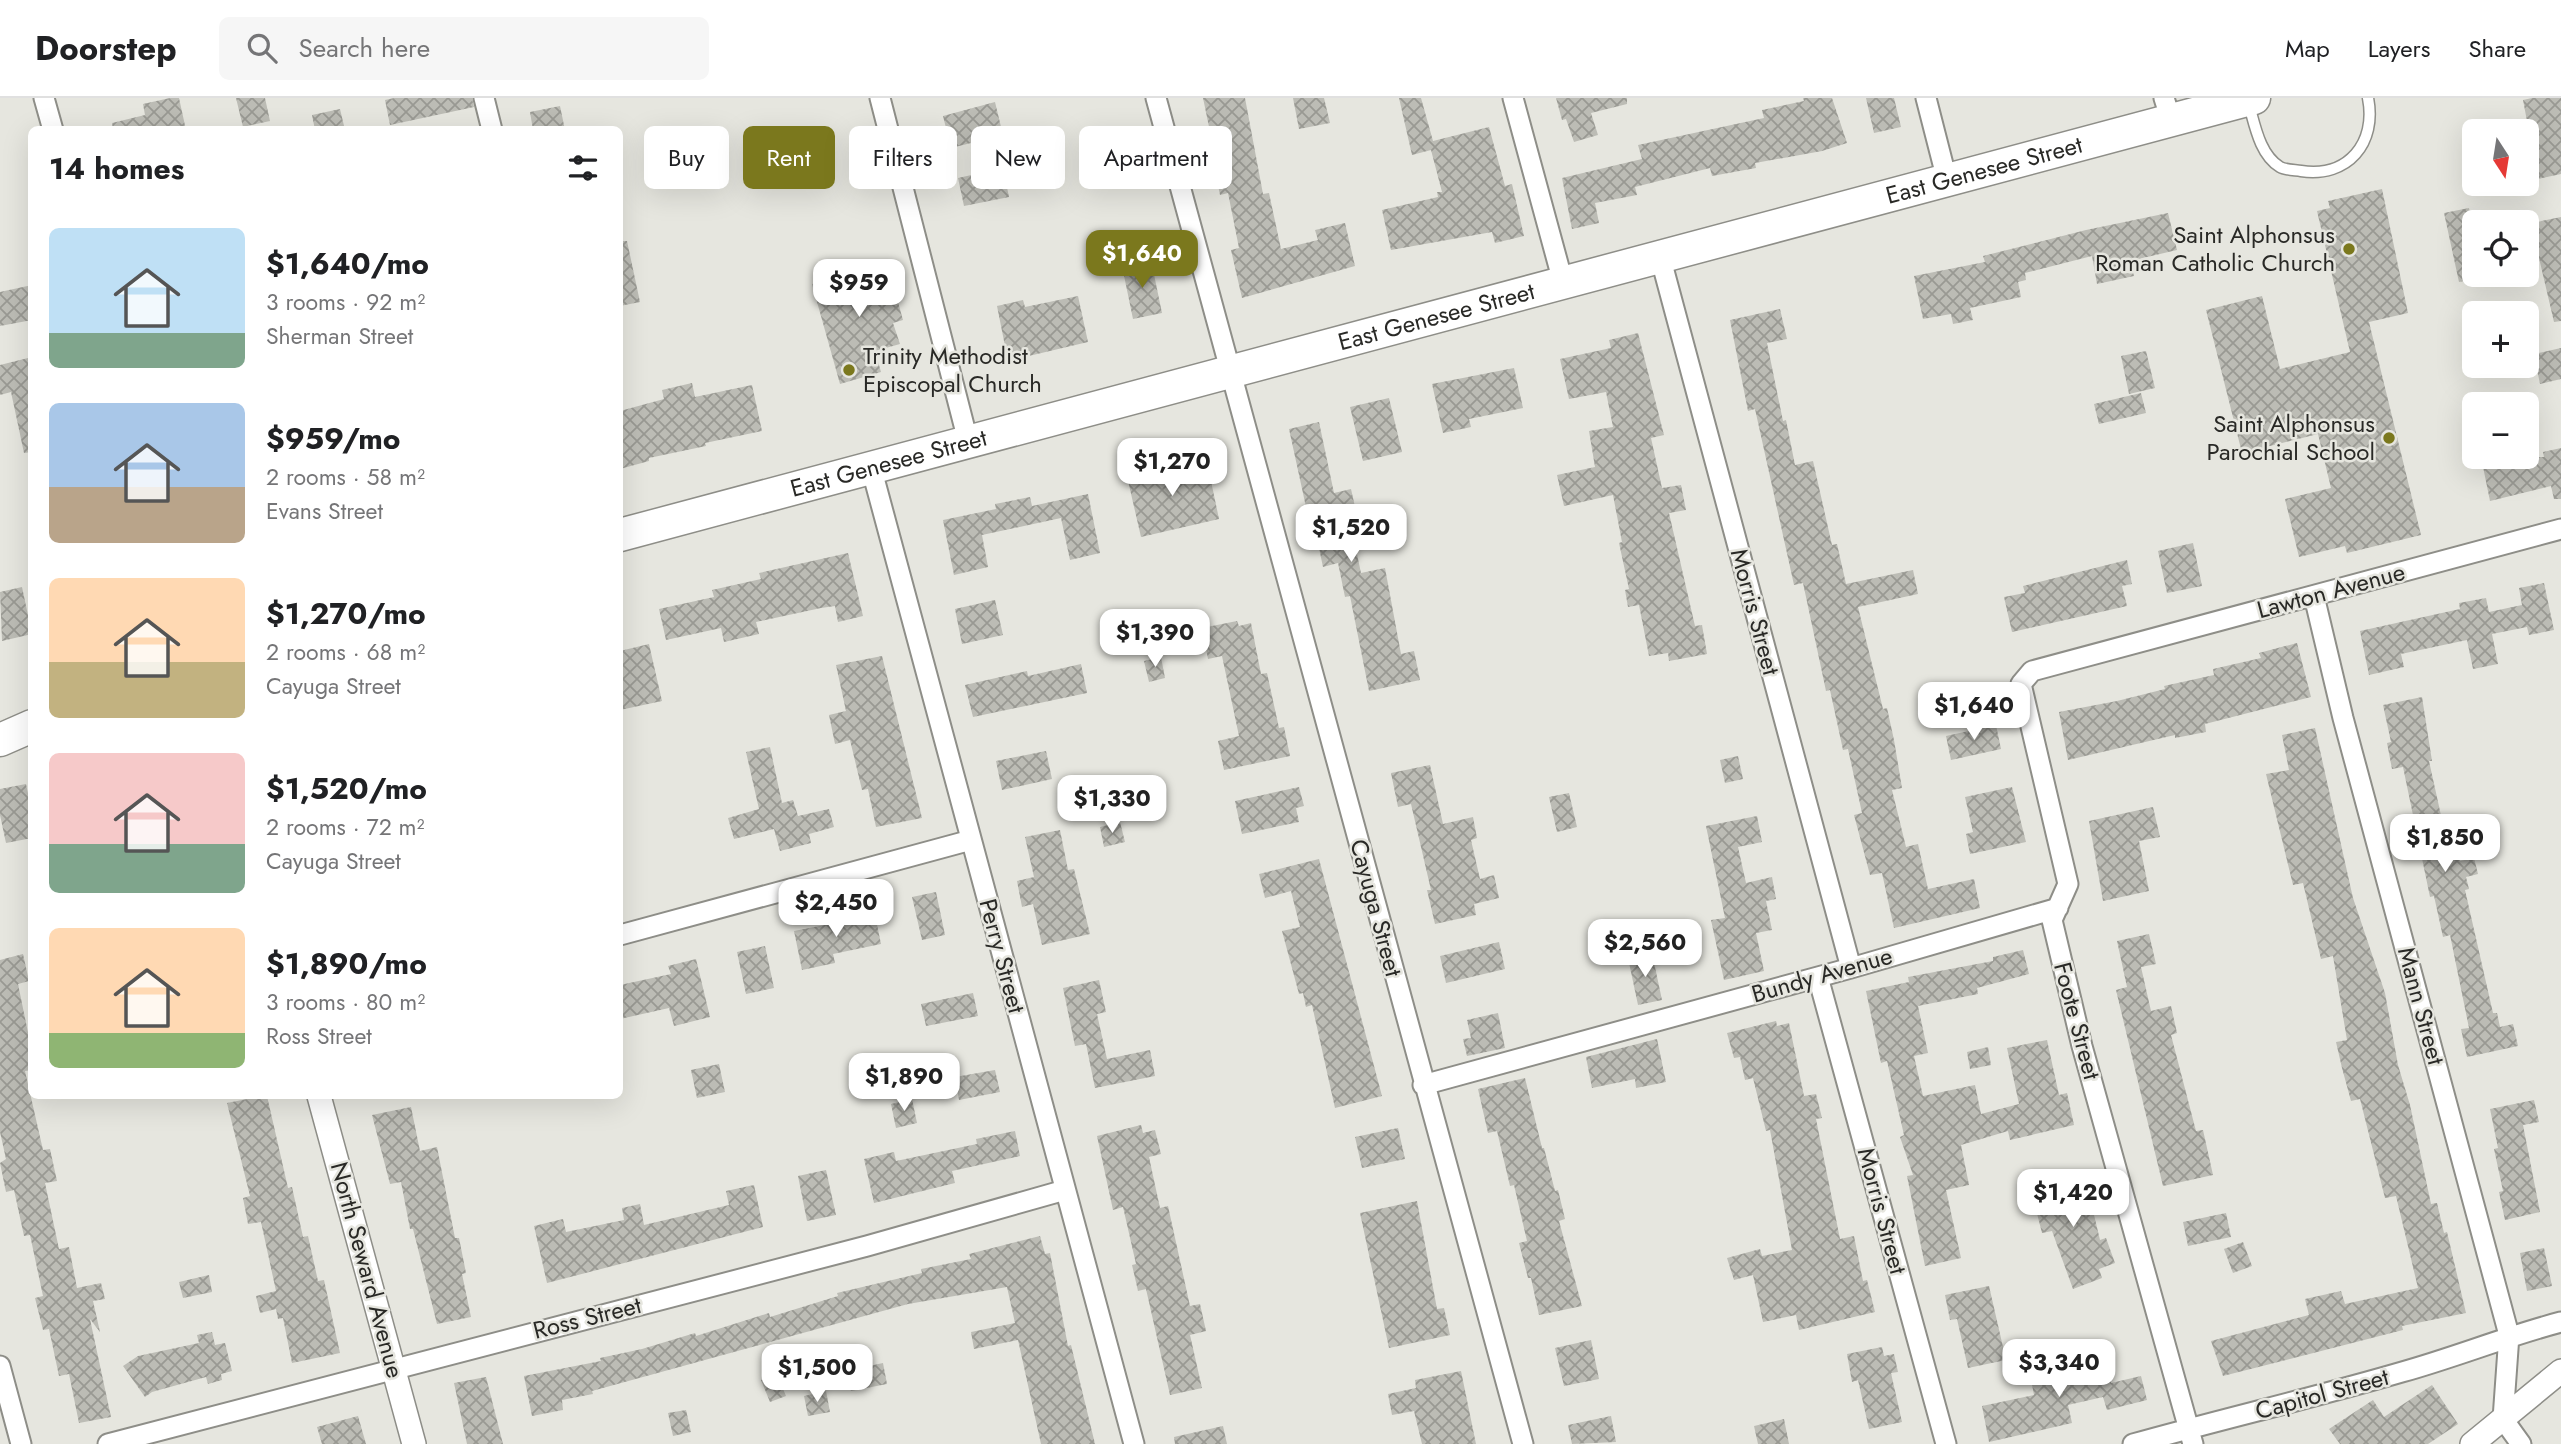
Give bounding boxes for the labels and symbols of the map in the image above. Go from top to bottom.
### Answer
north arrow [2462,119,2539,196]
street label: East Genesee Street [1882,127,2086,213]
place label: Saint Alphonsus Roman Catholic Church [2095,217,2335,280]
pin: $1,640 [1085,230,1199,290]
marker: Saint Alphonsus Roman Catholic Church [2341,241,2357,257]
pin: $959 [818,260,900,319]
street label: East Genesee Street [1334,273,1539,359]
place label: Trinity Methodist Episcopal Church [863,338,1042,401]
marker: Trinity Methodist Episcopal Church [841,362,857,378]
place label: Saint Alphonsus Parochial School [2207,406,2375,469]
street label: East Genesee Street [786,420,991,506]
marker: Saint Alphonsus Parochial School [2381,430,2397,446]
pin: $1,270 [1115,438,1229,498]
pin: $1,520 [1294,504,1408,564]
street label: Morris Street [1722,545,1789,679]
street label: Lawton Avenue [2253,554,2409,627]
pin: $1,390 [1098,610,1212,669]
pin: $1,640 [1917,682,2031,742]
pin: $1,330 [1055,776,1169,835]
pin: $1,850 [2388,814,2502,874]
street label: Cayuga Street [1341,835,1412,981]
pin: $2,450 [779,880,893,939]
street label: Perry Street [970,895,1035,1017]
pin: $2,560 [1588,920,1702,979]
street label: Bundy Avenue [1747,938,1896,1011]
street label: Mann Street [2389,943,2454,1069]
street label: Foote Street [2045,958,2110,1084]
pin: $1,890 [847,1054,961,1113]
street label: Morris Street [1849,1144,1916,1278]
street label: North Seward Avenue [322,1158,413,1382]
pin: $1,420 [2016,1170,2130,1229]
street label: Ross Street [529,1287,645,1348]
pin: $3,340 [2002,1340,2116,1399]
pin: $1,500 [760,1344,874,1404]
street label: Capitol Street [2251,1359,2393,1428]

